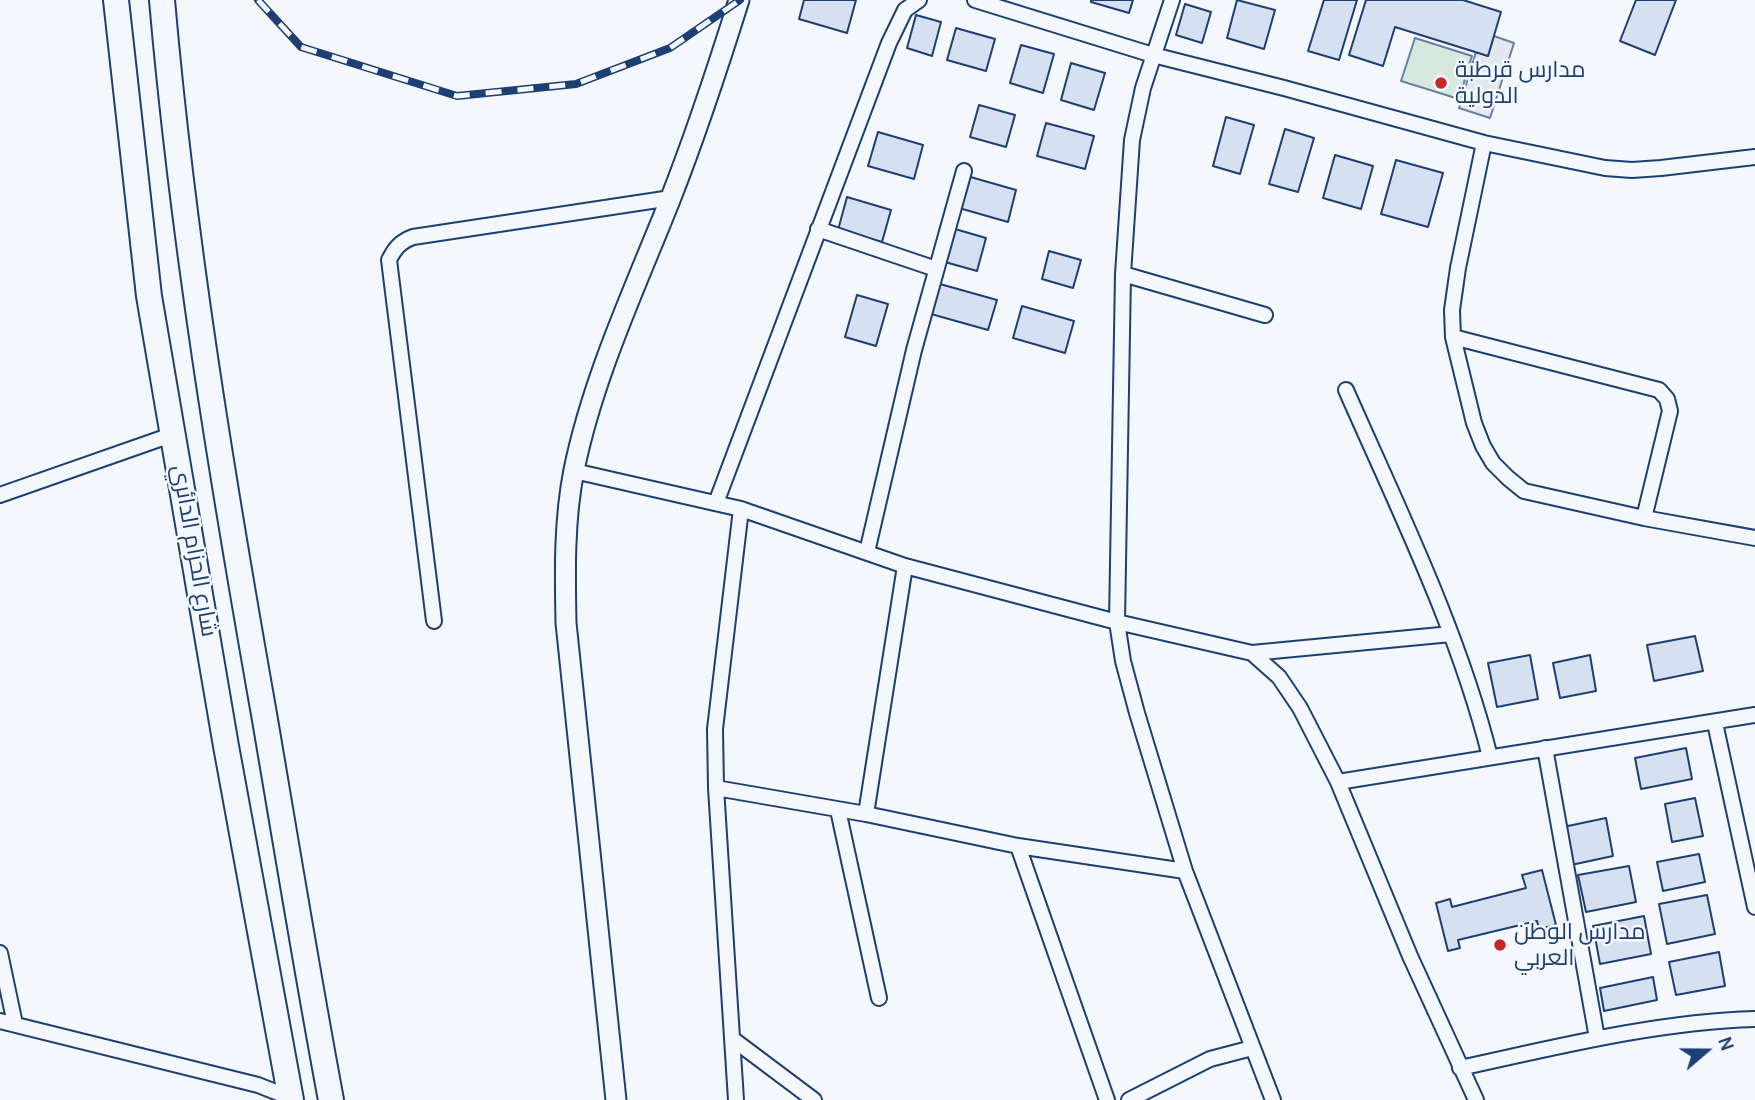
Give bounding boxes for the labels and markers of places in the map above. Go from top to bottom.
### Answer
place label: مدارس قرطبة الدولية [1455,56,1586,110]
marker: مدارس قرطبة الدولية [1433,75,1449,91]
place label: مدارس الوطن العربي [1514,918,1646,972]
marker: مدارس الوطن العربي [1492,937,1508,953]

